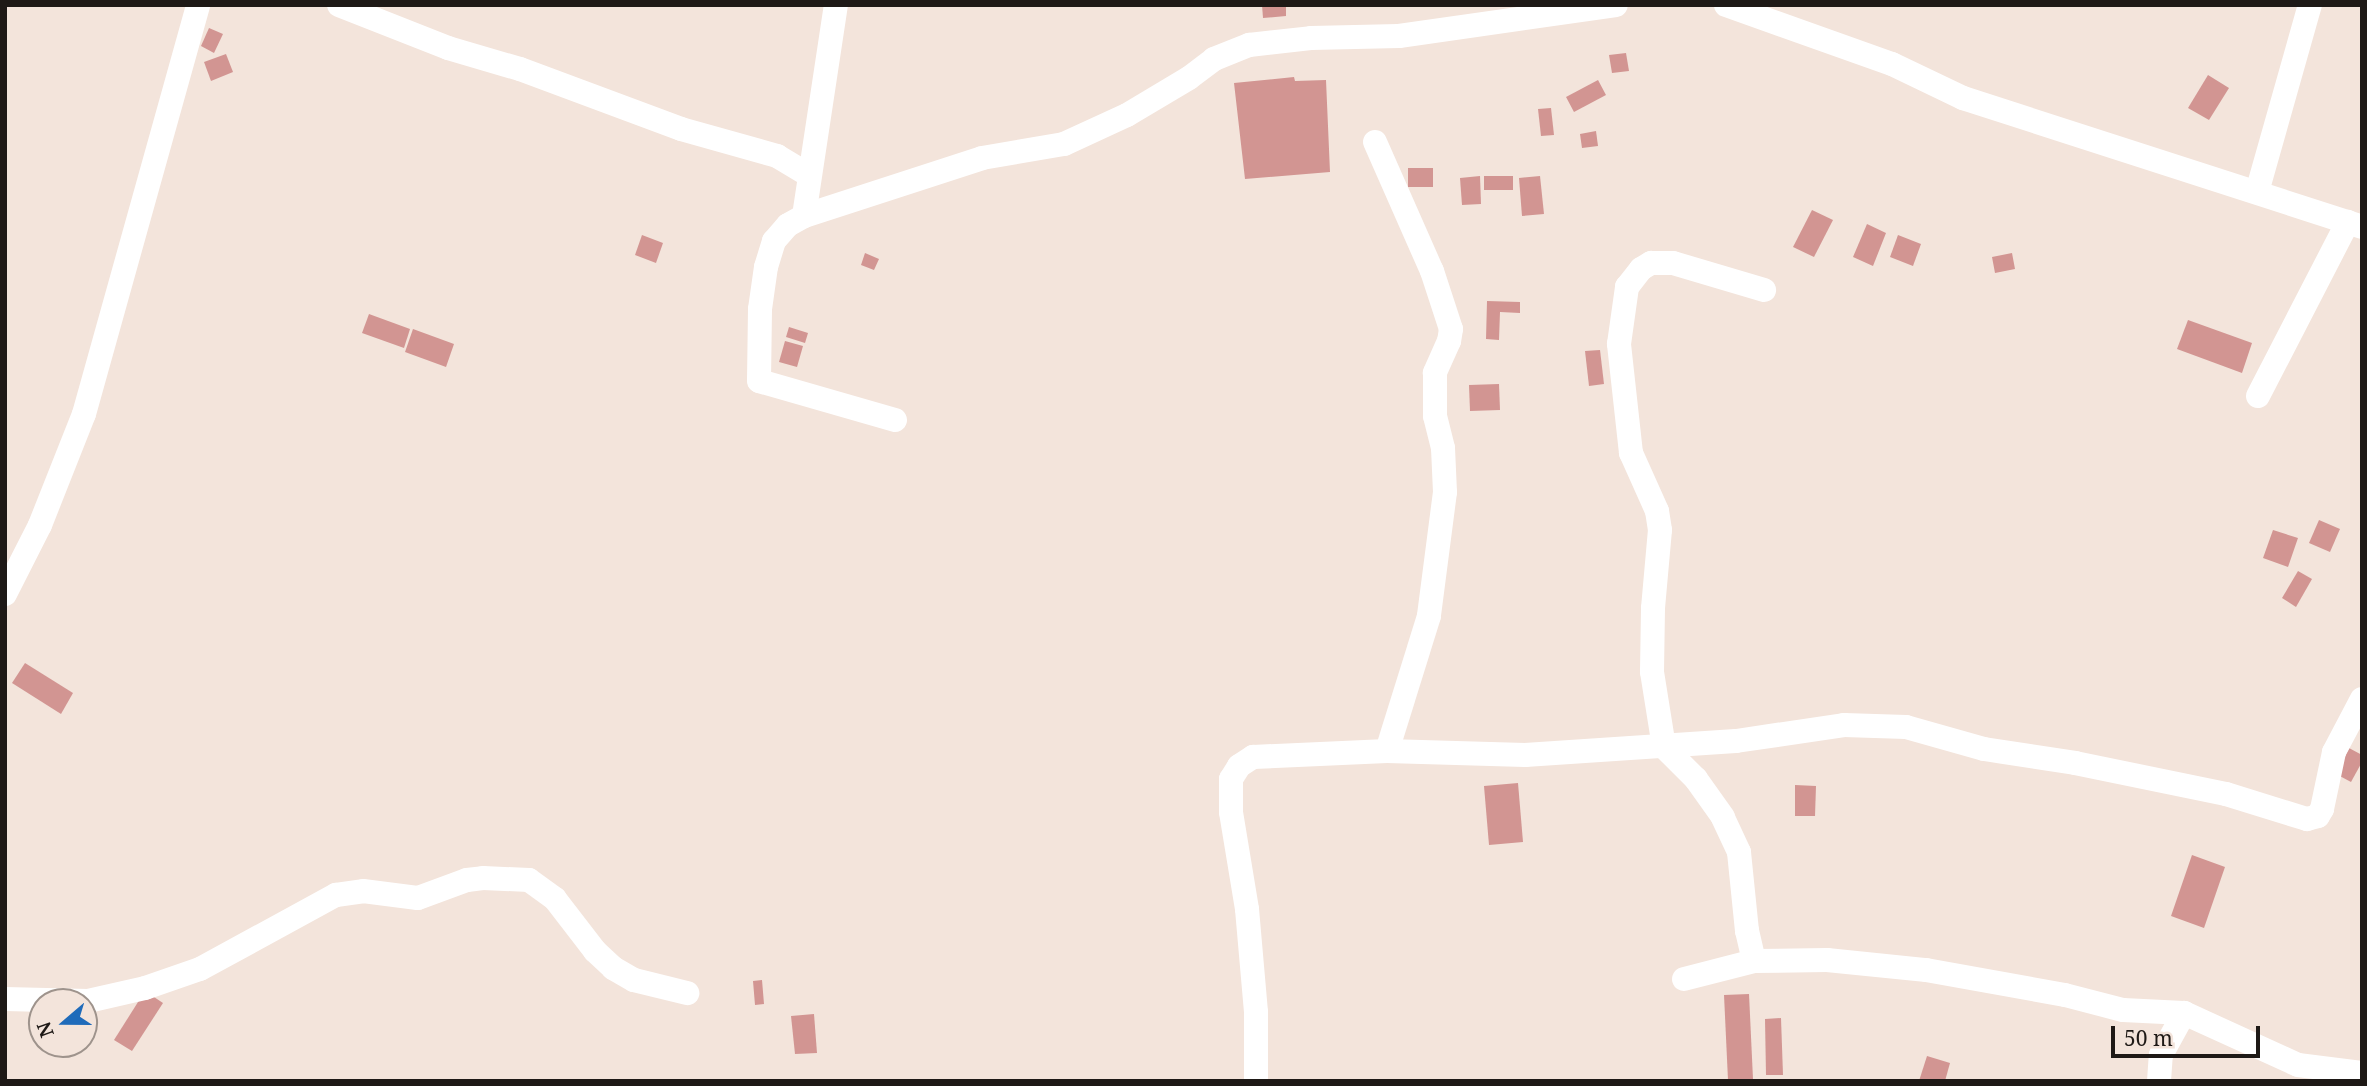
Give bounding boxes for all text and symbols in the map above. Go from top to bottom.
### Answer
north arrow [28,988,98,1058]
scale bar [2115,1012,2264,1056]
text: N [30,1018,60,1041]
text: 50 m [2124,1024,2173,1052]

